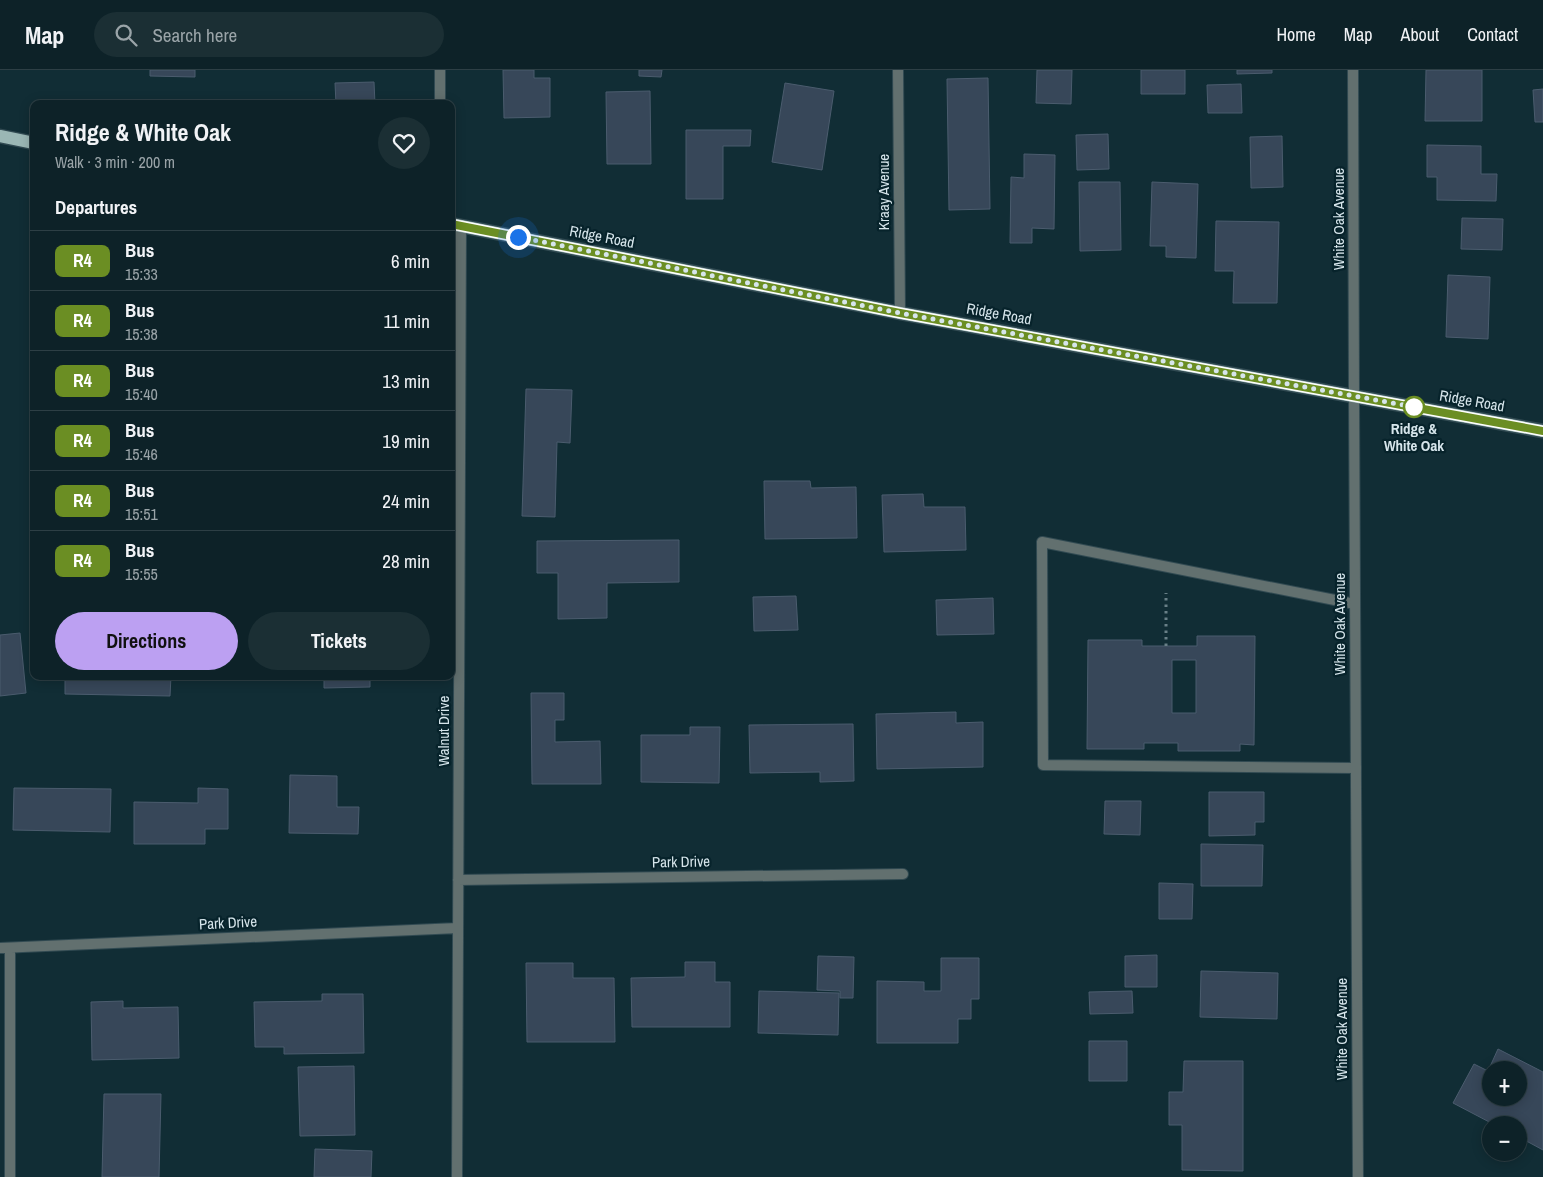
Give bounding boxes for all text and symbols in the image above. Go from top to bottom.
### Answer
search box [94,12,444,57]
text: Map [25,19,64,51]
icon: search [112,21,140,49]
text: Search here [152,22,237,48]
text: Home [1276,22,1316,47]
text: Map [1344,22,1373,47]
text: About [1401,22,1439,47]
text: Contact [1467,22,1518,47]
text: Ridge & White Oak [55,116,231,148]
button: heart [378,117,430,169]
text: Walk · 3 min · 200 m [55,151,175,173]
street label: Kraay Avenue [873,154,894,230]
street label: White Oak Avenue [1328,168,1349,270]
text: Departures [55,194,137,220]
street label: Ridge Road [568,220,636,253]
your location [506,225,531,250]
text: Bus [125,237,154,263]
text: R4 [73,248,92,273]
text: 6 min [391,248,430,274]
text: 15:33 [125,263,158,285]
text: Bus [125,297,154,323]
street label: Ridge Road [965,297,1033,330]
text: R4 [73,308,92,333]
text: 11 min [384,308,430,334]
text: 15:38 [125,323,158,345]
text: Bus [125,357,154,383]
text: R4 [73,368,92,393]
text: 13 min [382,368,430,394]
text: 15:40 [125,383,158,405]
street label: Ridge Road [1438,384,1506,417]
marker: Ridge & White Oak [1403,396,1425,418]
text: Bus [125,417,154,443]
place label: Ridge & White Oak [1384,418,1444,456]
text: R4 [73,428,92,453]
text: 19 min [382,428,430,454]
text: 15:46 [125,443,158,465]
text: Bus [125,477,154,503]
text: R4 [73,488,92,513]
text: 24 min [382,488,430,514]
text: 15:51 [125,503,158,525]
text: Bus [125,537,154,563]
text: R4 [73,548,92,573]
text: 28 min [382,548,430,574]
text: 15:55 [125,563,158,585]
street label: White Oak Avenue [1329,573,1350,675]
button: Directions [55,612,238,670]
button: Tickets [248,612,430,670]
street label: Walnut Drive [433,696,454,766]
street label: Park Drive [652,850,710,873]
street label: Park Drive [198,910,258,935]
street label: White Oak Avenue [1331,978,1352,1080]
map controls [1482,1061,1527,1161]
button: + [1482,1061,1527,1106]
button: − [1482,1116,1527,1161]

